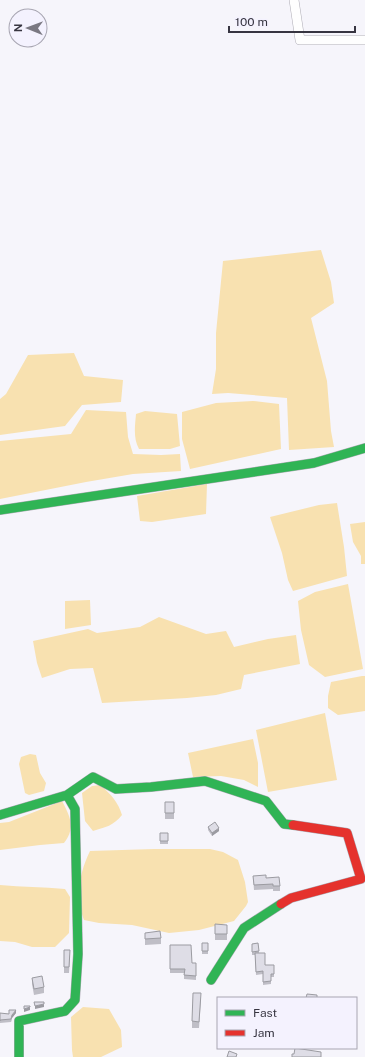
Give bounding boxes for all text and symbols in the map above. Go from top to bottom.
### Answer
north arrow [8,8,48,48]
scale bar [229,8,355,34]
text: 100 m [235,15,268,29]
text: N [12,23,24,32]
legend [217,997,357,1049]
text: Fast [253,1006,278,1020]
text: Jam [253,1026,275,1040]

